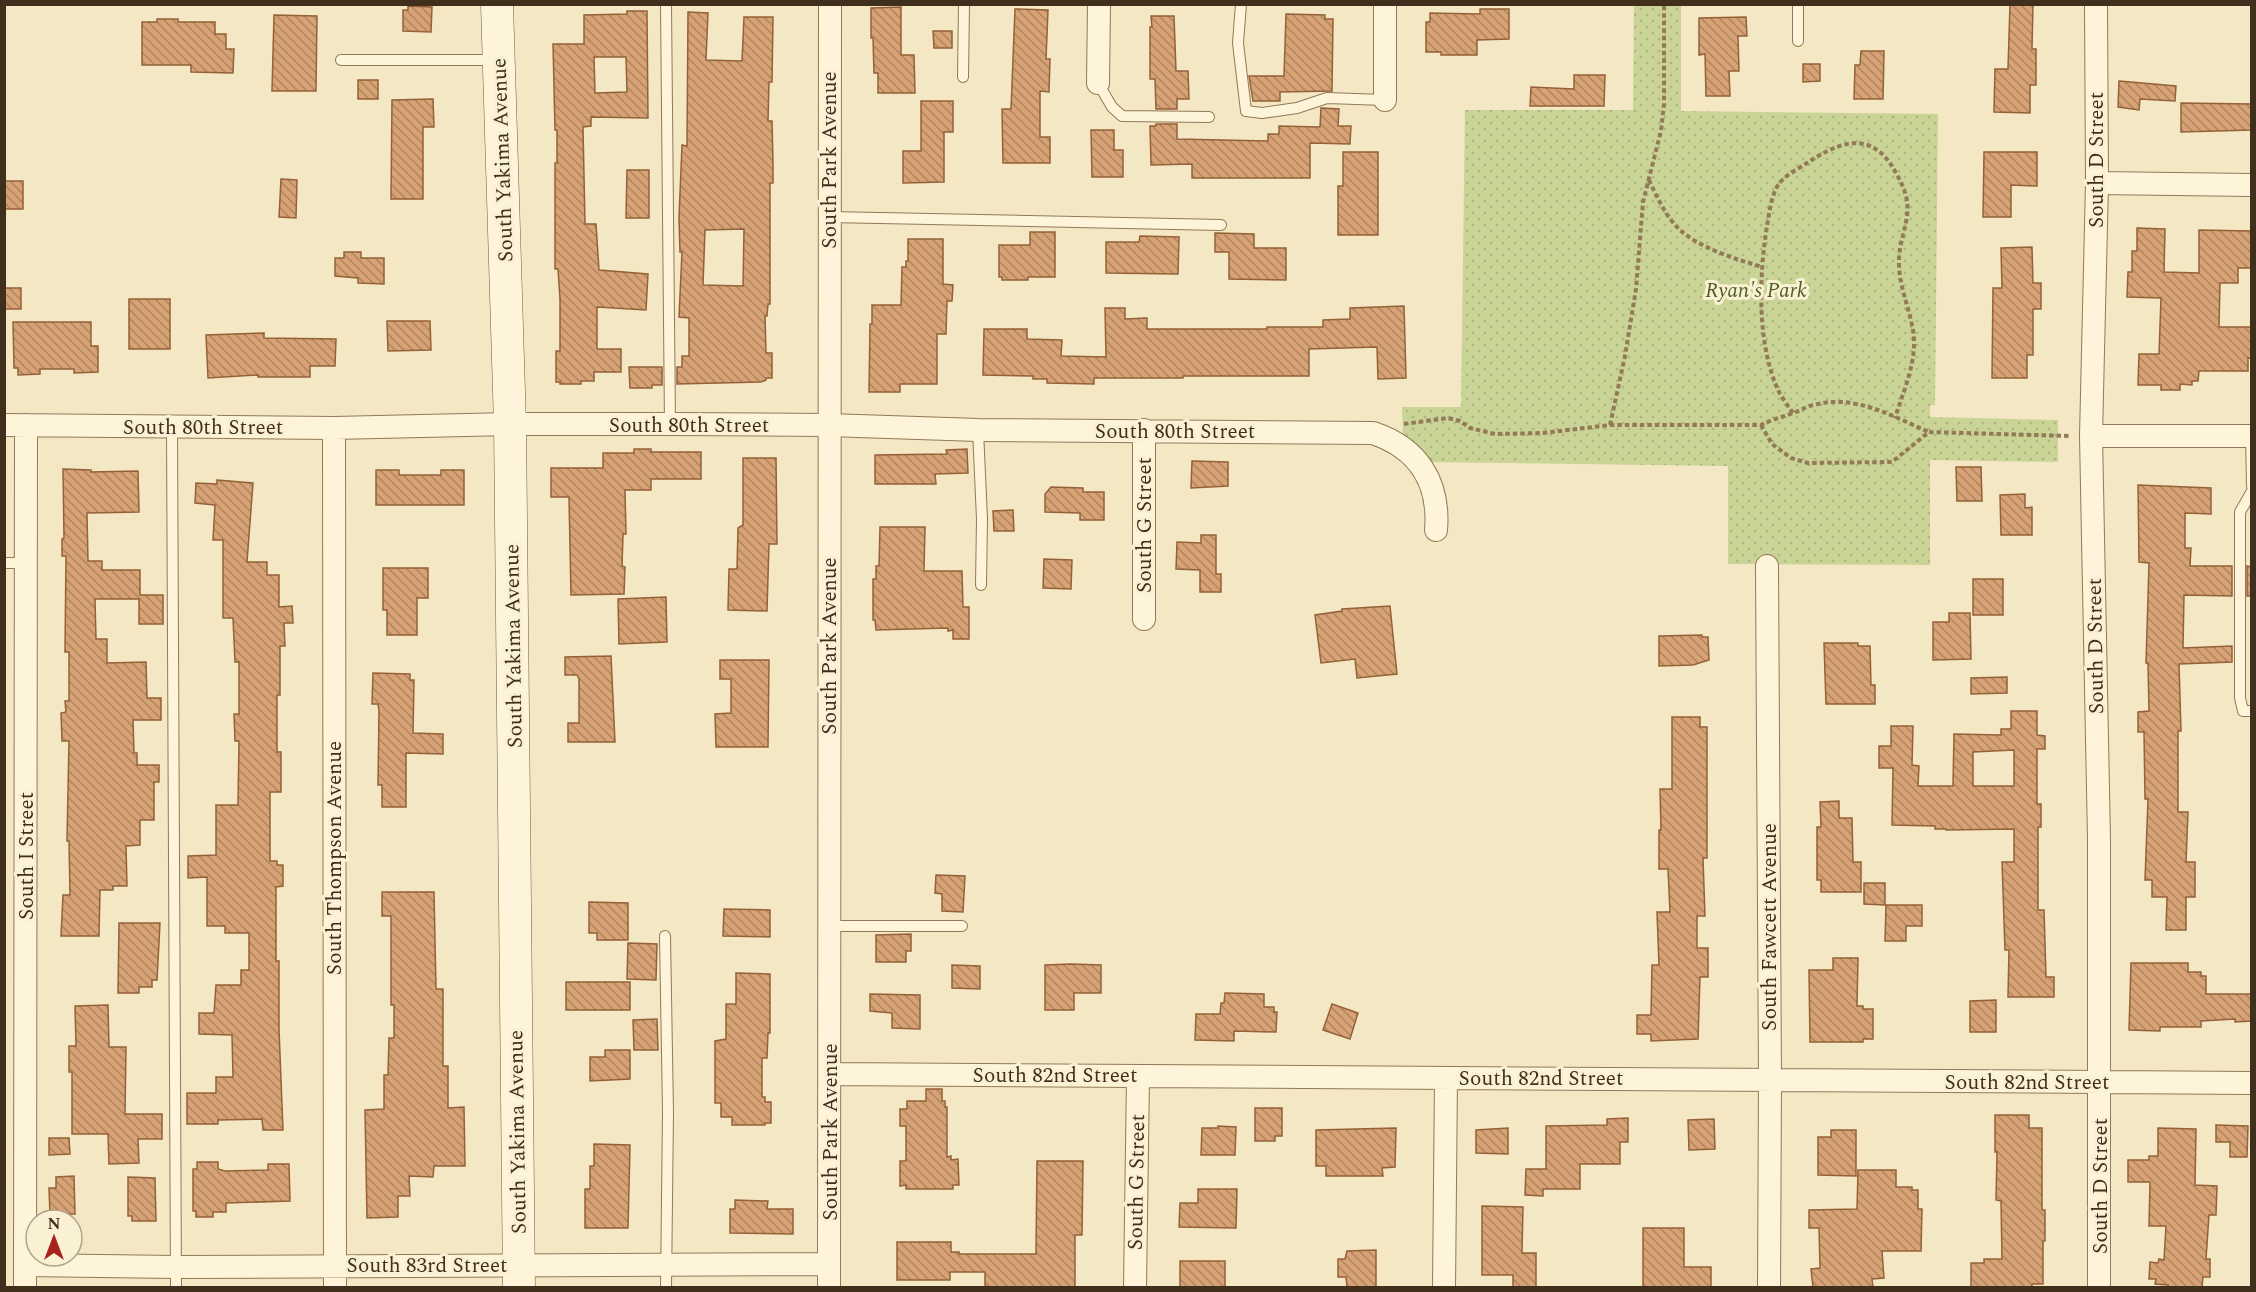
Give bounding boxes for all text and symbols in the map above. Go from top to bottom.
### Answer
street label: South Yakima Avenue [483,57,523,262]
street label: South Park Avenue [814,71,846,249]
street label: South D Street [2081,92,2113,228]
park label: Ryan's Park [1705,275,1807,307]
street label: South 80th Street [609,410,769,442]
street label: South 80th Street [123,412,283,444]
street label: South 80th Street [1095,416,1255,448]
street label: South G Street [1129,457,1161,593]
street label: South Yakima Avenue [496,544,532,748]
street label: South Park Avenue [814,557,846,735]
street label: South D Street [2079,578,2113,714]
street label: South Thompson Avenue [319,741,351,975]
street label: South I Street [11,792,43,920]
street label: South Fawcett Avenue [1754,823,1786,1031]
street label: South Yakima Avenue [500,1030,536,1234]
street label: South Park Avenue [815,1043,847,1221]
street label: South 82nd Street [973,1060,1137,1092]
street label: South 82nd Street [1459,1063,1623,1095]
street label: South 82nd Street [1945,1067,2109,1099]
street label: South G Street [1120,1114,1154,1250]
street label: South D Street [2085,1118,2117,1254]
north arrow [24,1208,84,1268]
text: N [47,1212,61,1236]
street label: South 83rd Street [346,1250,508,1282]

